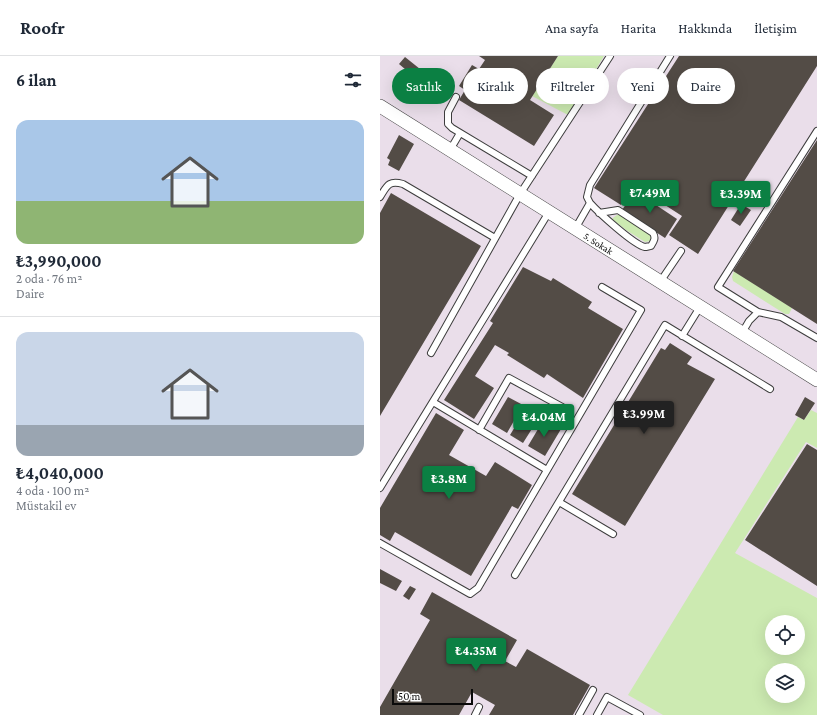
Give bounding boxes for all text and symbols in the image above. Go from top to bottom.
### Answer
text: Roofr [20,17,65,38]
text: Ana sayfa [545,20,599,36]
text: Harita [621,20,656,36]
text: Hakkında [678,20,732,36]
text: İletişim [754,20,797,36]
chip: Satılık [392,68,455,104]
chip: Kiralık [463,68,528,104]
chip: Filtreler [536,68,609,104]
chip: Yeni [617,68,669,104]
chip: Daire [677,68,735,104]
icon: filters [342,69,364,91]
text: 6 ilan [16,71,56,90]
icon: home [154,146,226,218]
pin: ₺7.49M [617,180,683,214]
pin: ₺3.39M [708,181,774,215]
text: ₺7.49M [630,185,670,200]
text: ₺3.39M [720,186,762,201]
street label: 5. Sokak [582,230,615,257]
text: ₺3,990,000 [16,252,102,271]
text: 2 oda · 76 m² [16,271,82,286]
text: Daire [16,286,44,301]
icon: home [154,358,226,430]
pin: ₺3.99M [611,401,677,435]
pin: ₺4.04M [511,404,577,438]
text: ₺3.99M [623,406,665,421]
text: ₺4.04M [522,409,566,424]
text: ₺4,040,000 [16,464,104,483]
pin: ₺3.8M [421,466,477,500]
text: ₺3.8M [431,471,467,486]
text: 4 oda · 100 m² [16,483,89,498]
text: Müstakil ev [16,498,76,513]
map controls [765,615,805,703]
button: locate [765,615,805,655]
pin: ₺4.35M [443,638,509,672]
text: ₺4.35M [455,643,497,658]
button: layers [765,663,805,703]
scale bar [392,687,473,706]
text: 50 m [398,690,420,702]

